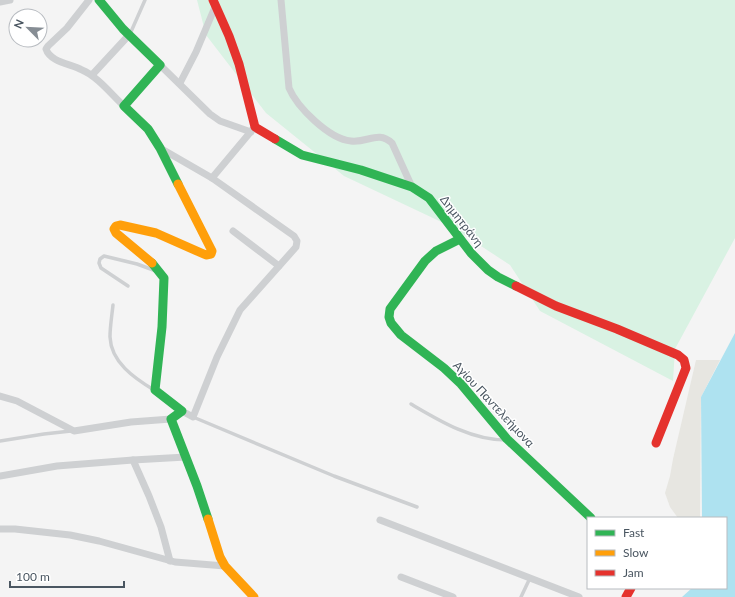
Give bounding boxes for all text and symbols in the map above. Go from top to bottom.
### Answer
north arrow [8,8,48,48]
text: N [11,17,26,30]
street label: Δημητράνη [437,192,487,250]
street label: Αγίου Παντελεήμονα [450,358,538,451]
legend [587,517,727,589]
text: Fast [623,525,645,540]
text: Slow [623,545,649,560]
scale bar [10,563,124,589]
text: Jam [623,565,644,580]
text: 100 m [16,569,50,584]

